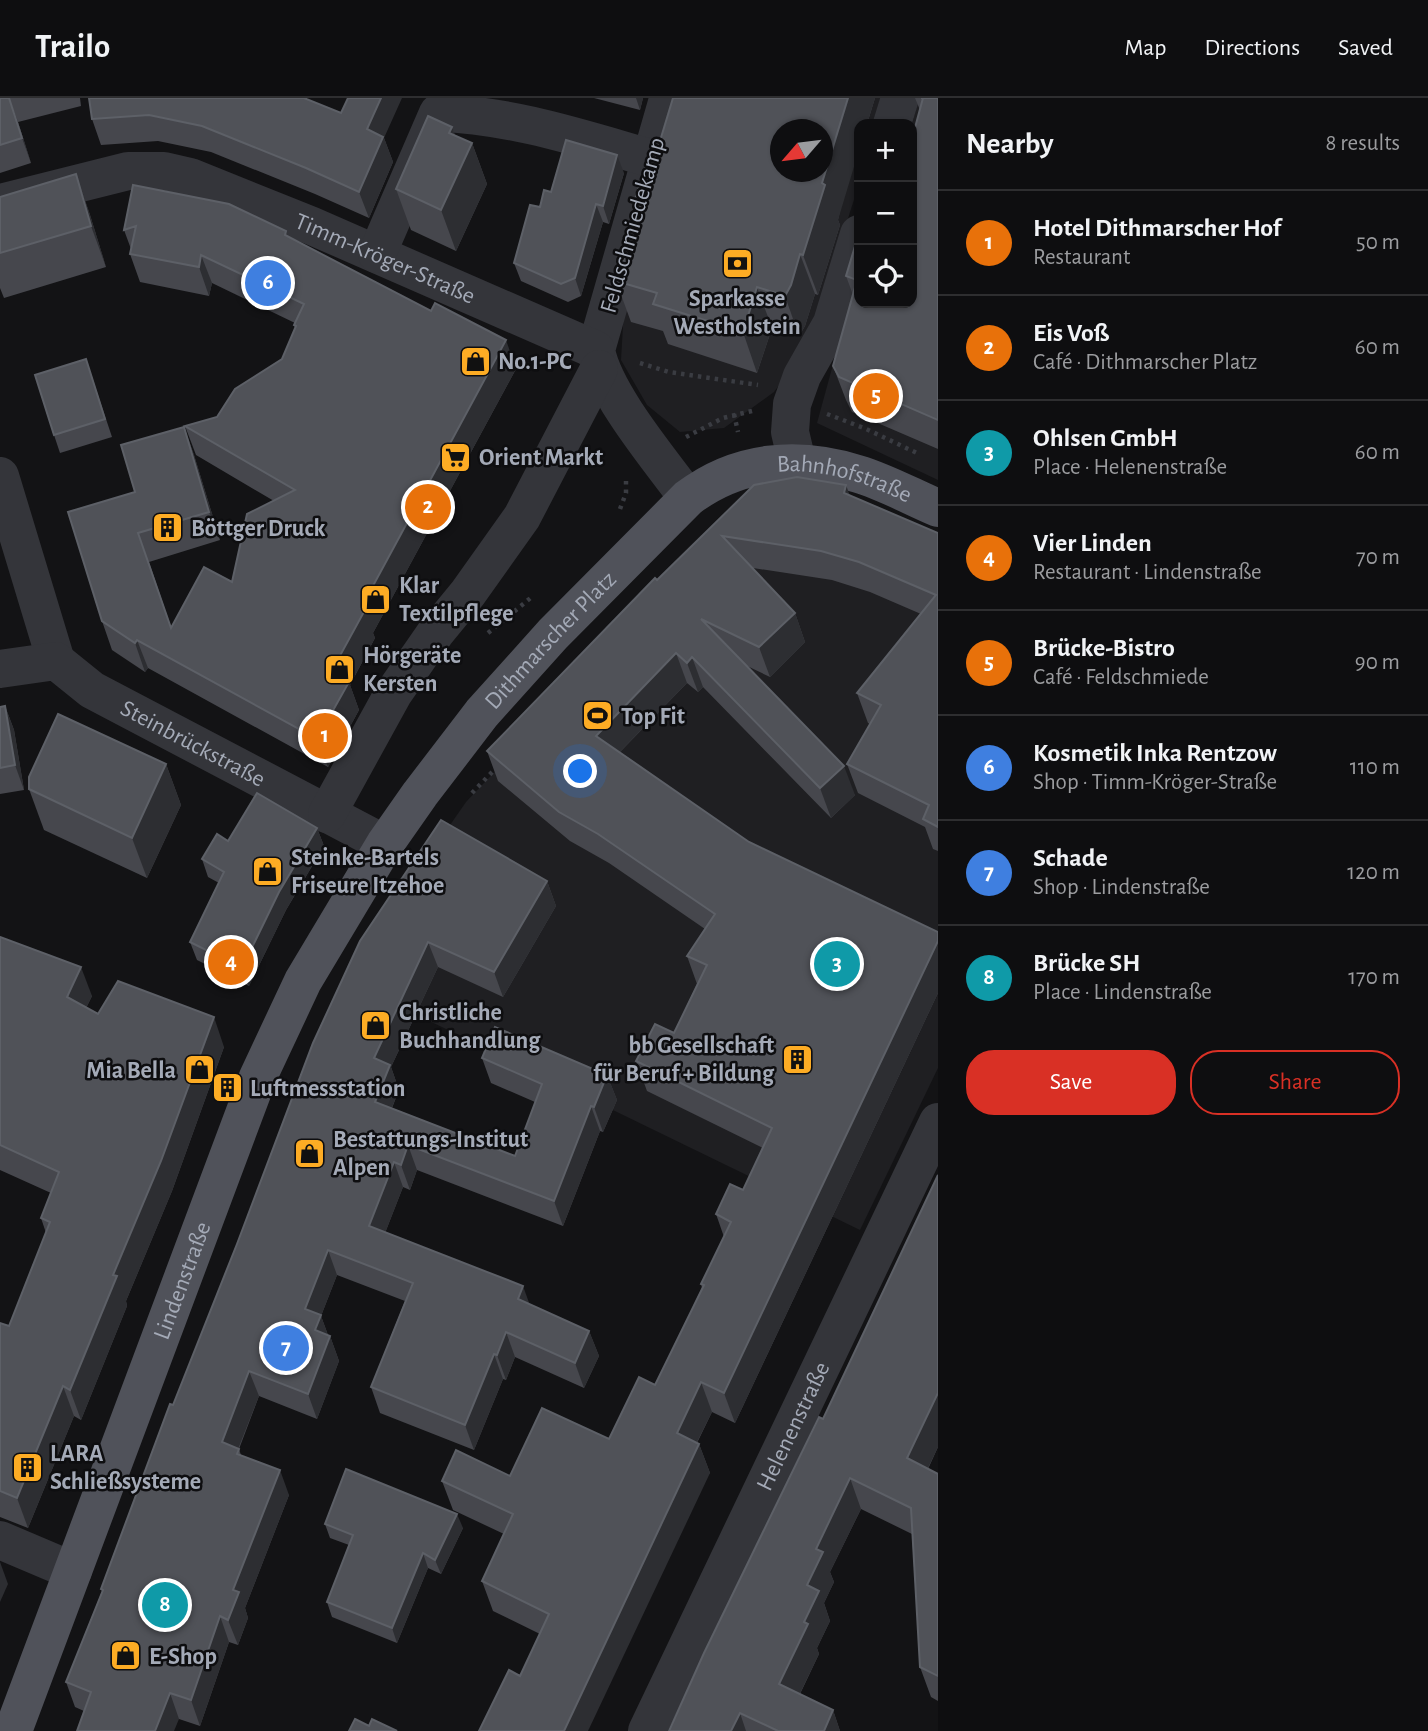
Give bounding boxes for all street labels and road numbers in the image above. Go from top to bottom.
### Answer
street label: Feldschmiedekamp [596,135,670,316]
street label: Timm-Kröger-Straße [291,209,478,309]
street label: Bahnhofstraße [776,452,915,507]
street label: Dithmarscher Platz [481,567,621,714]
street label: Steinbrückstraße [116,696,269,792]
street label: Lindenstraße [150,1219,216,1343]
street label: Helenenstraße [753,1358,835,1495]

